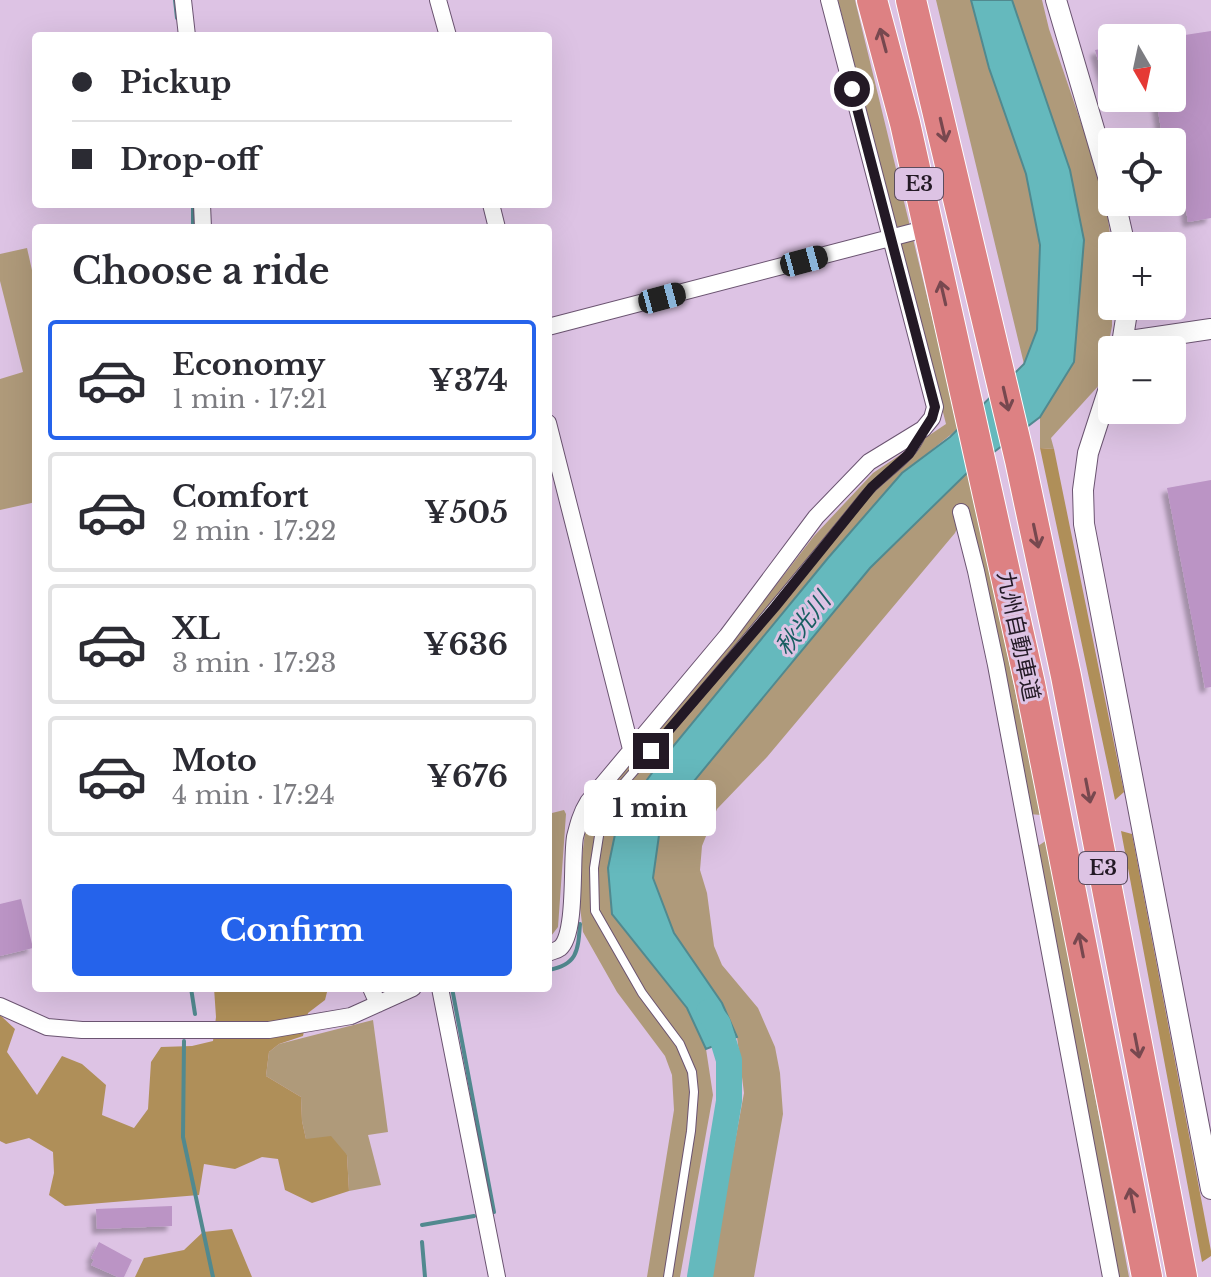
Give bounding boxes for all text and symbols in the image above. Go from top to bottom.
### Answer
north arrow [1098,24,1186,112]
map controls [1098,24,1186,424]
one-way arrow [875,28,890,54]
text: Pickup [120,64,231,101]
route start [834,71,870,107]
one-way arrow [936,117,951,142]
button: locate [1098,128,1186,216]
text: Drop-off [120,141,260,178]
road number: E3 [895,168,943,200]
button: + [1098,232,1186,320]
car [778,243,830,279]
text: Choose a ride [72,249,329,294]
car [636,280,688,316]
one-way arrow [935,281,950,306]
button: − [1098,336,1186,424]
icon: car [76,344,148,416]
text: Economy [172,346,325,383]
text: ¥374 [429,362,508,399]
text: 1 min · 17:21 [172,383,328,415]
one-way arrow [999,386,1014,411]
icon: car [76,476,148,548]
text: Comfort [172,478,309,515]
text: ¥505 [424,494,508,531]
text: 2 min · 17:22 [172,515,337,547]
one-way arrow [1029,523,1044,549]
street label: 九州自動車道 [992,569,1045,703]
water label: 秋光川 [769,584,838,661]
icon: car [76,608,148,680]
text: XL [172,610,220,647]
text: ¥636 [423,626,508,663]
text: 3 min · 17:23 [172,647,337,679]
route end [633,733,669,769]
icon: car [76,740,148,812]
text: Moto [172,742,257,779]
text: ¥676 [427,758,508,795]
one-way arrow [1081,778,1096,803]
text: 4 min · 17:24 [172,779,335,811]
callout: 1 min [585,779,717,835]
text: 1 min [612,792,688,824]
road number: E3 [1079,852,1127,884]
button: Confirm [72,884,512,976]
one-way arrow [1073,933,1088,959]
one-way arrow [1131,1033,1146,1059]
one-way arrow [1124,1188,1139,1214]

